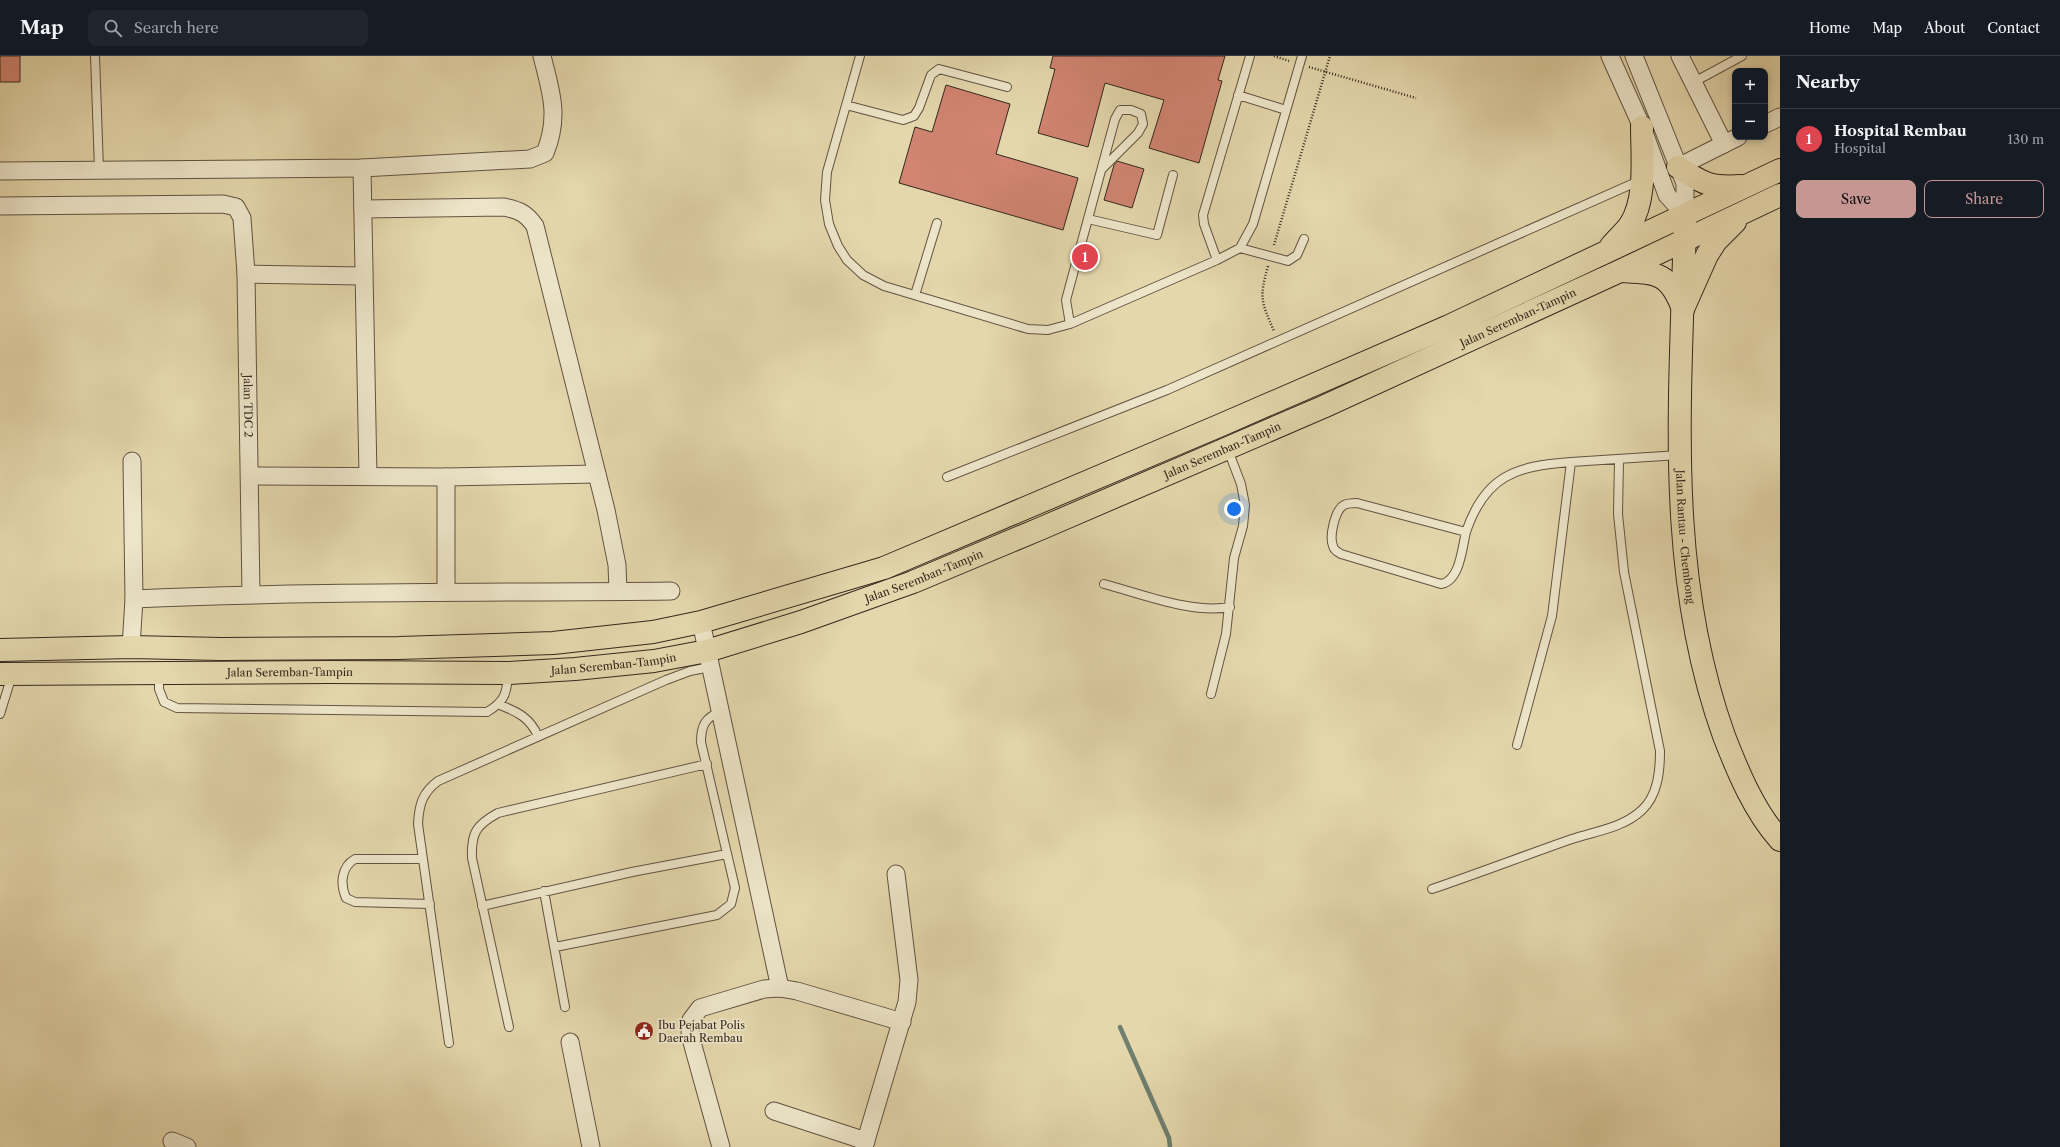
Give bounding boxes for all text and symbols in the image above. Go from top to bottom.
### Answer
search box [88,10,368,46]
text: Map [20,16,64,39]
icon: search [102,17,124,39]
text: Search here [134,18,219,37]
text: Home [1809,19,1850,37]
text: Map [1872,19,1902,37]
text: About [1924,19,1965,37]
text: Contact [1987,19,2040,37]
map controls [1732,68,1768,140]
button: + [1732,68,1768,104]
text: Nearby [1796,72,1860,92]
button: − [1732,104,1768,140]
text: Hospital Rembau [1834,121,1967,140]
text: 1 [1806,131,1812,147]
text: 130 m [2008,131,2044,147]
text: Hospital [1834,140,1886,156]
button: Save [1796,180,1916,218]
button: Share [1924,180,2044,218]
pin: 1 [1072,242,1098,272]
street label: Jalan Seremban-Tampin [1456,285,1578,351]
street label: Jalan TDC 2 [241,372,256,438]
street label: Jalan Seremban-Tampin [1160,419,1283,482]
street label: Jalan Rantau - Chembong [1673,468,1698,605]
your location [1224,499,1244,519]
street label: Jalan Seremban-Tampin [861,546,985,606]
street label: Jalan Seremban-Tampin [548,650,677,678]
street label: Jalan Seremban-Tampin [225,665,353,680]
place label: Ibu Pejabat Polis Daerah Rembau [658,1018,745,1045]
public building icon: Ibu Pejabat Polis Daerah Rembau [633,1020,655,1042]

